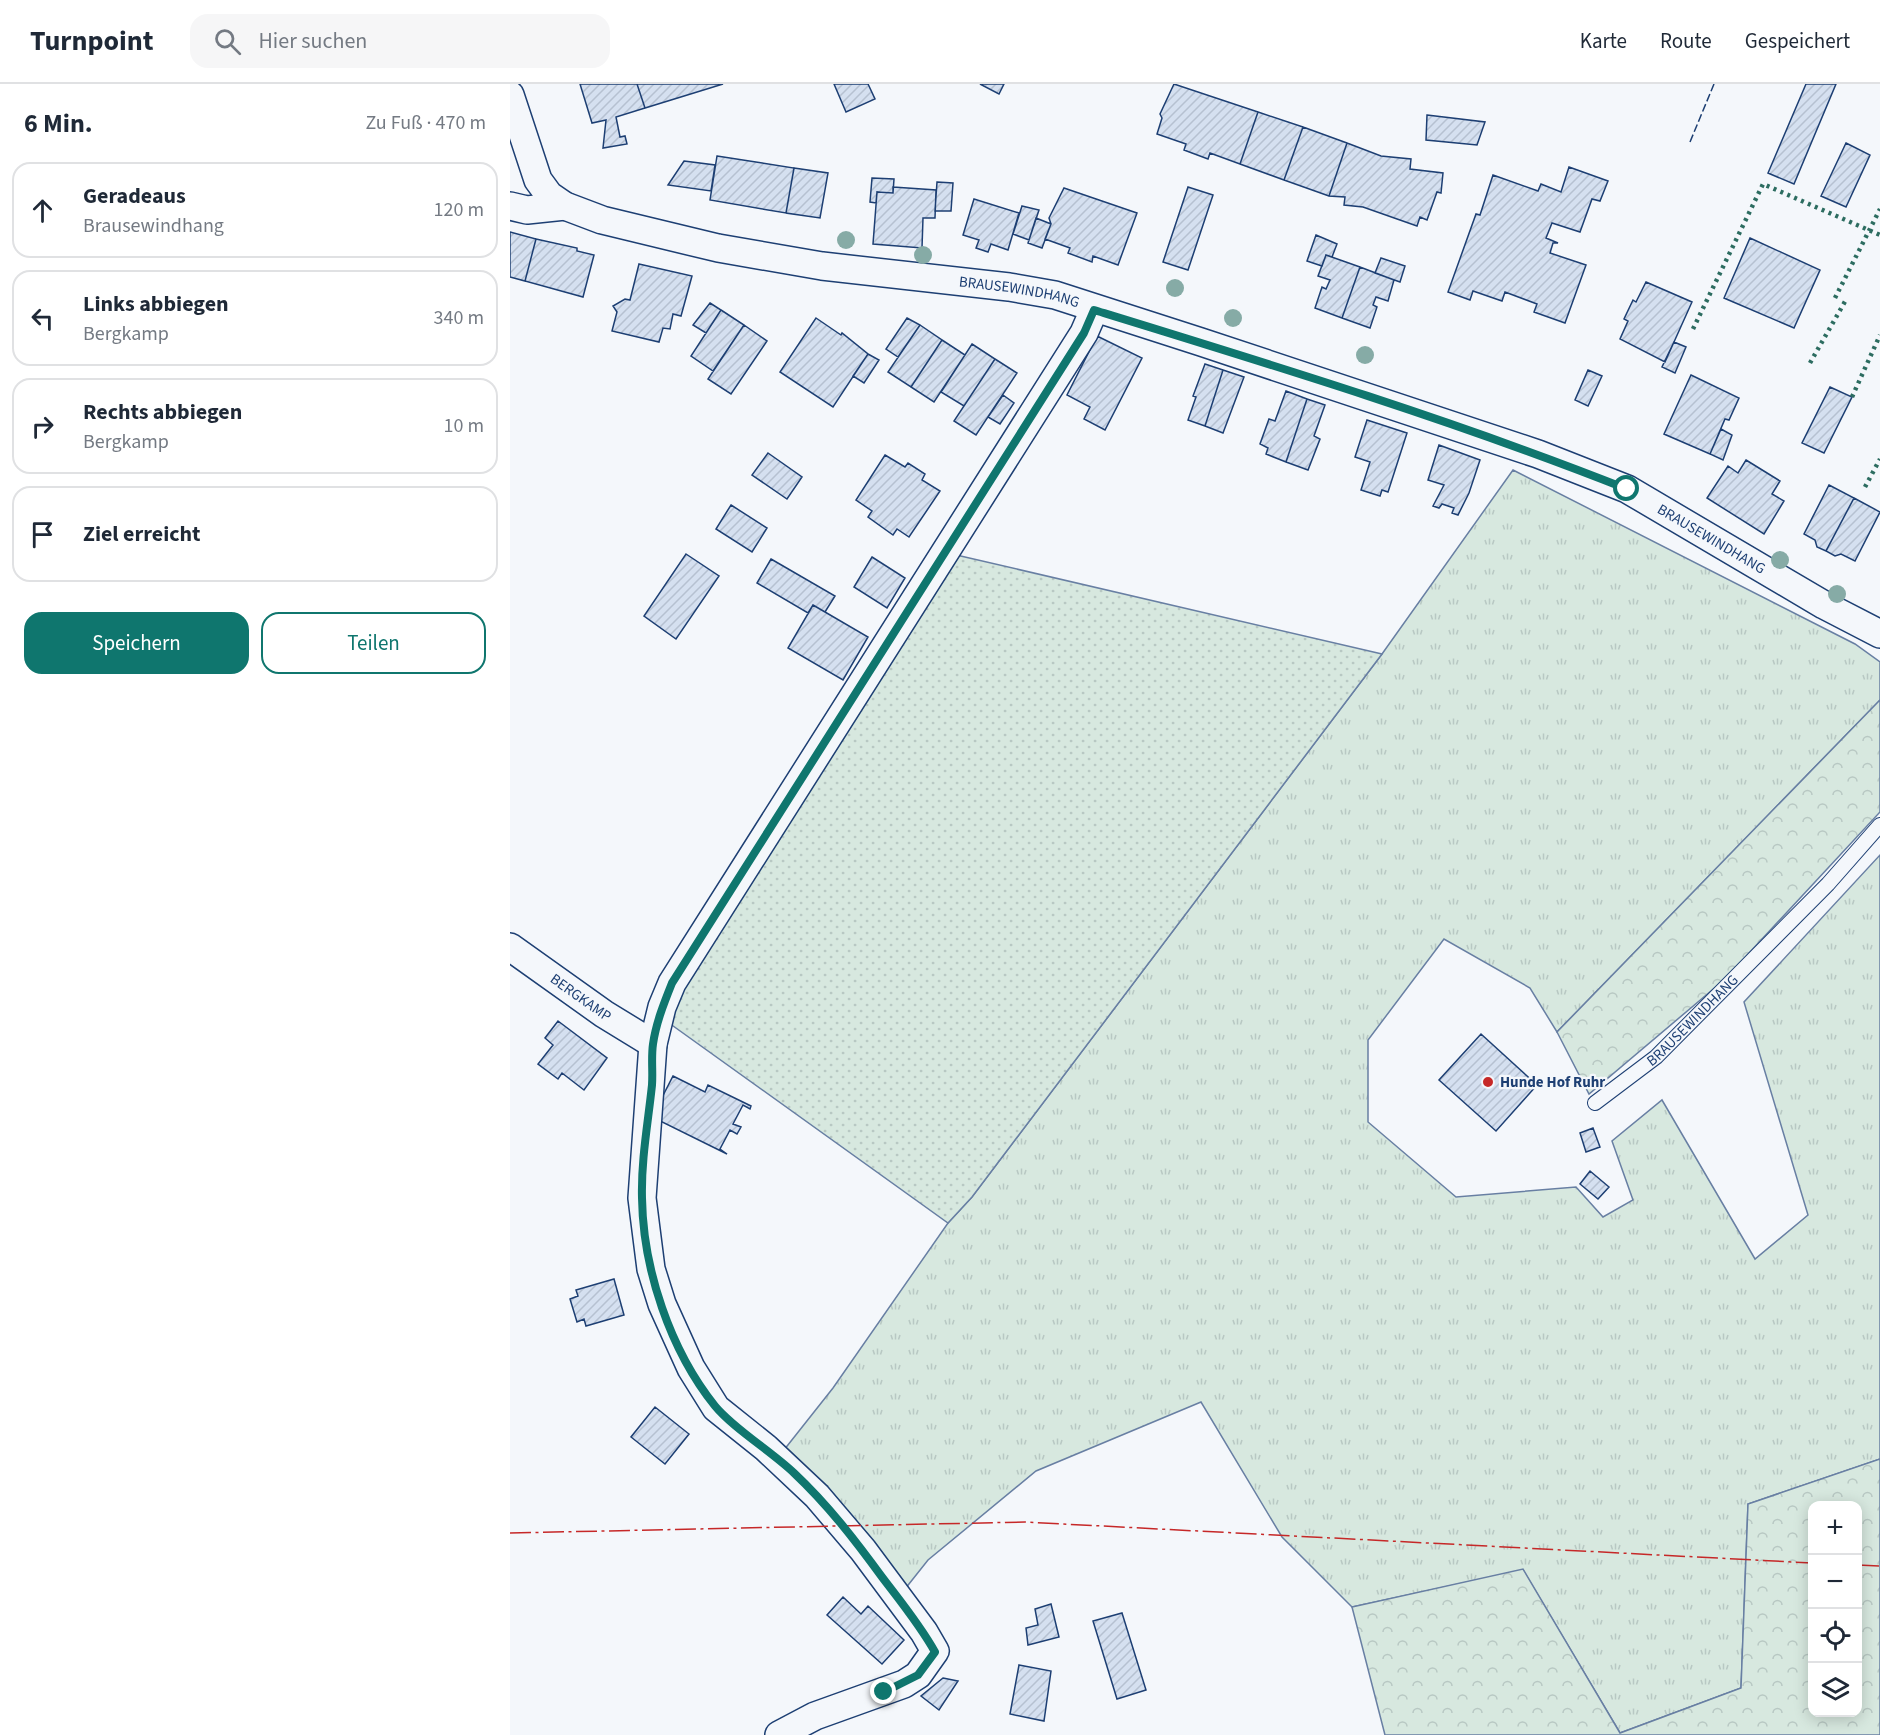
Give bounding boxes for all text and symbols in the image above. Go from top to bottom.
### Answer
search box [190,14,610,68]
text: Turnpoint [30,21,154,61]
icon: search [211,25,244,58]
text: Hier suchen [259,25,367,57]
text: Karte [1580,26,1627,56]
text: Route [1660,26,1712,56]
text: Gespeichert [1745,26,1850,56]
text: 6 Min. [24,105,93,142]
text: Zu Fuß · 470 m [365,109,486,137]
text: Geradeaus [83,180,186,212]
icon: ahead [26,194,59,227]
text: 120 m [434,196,484,224]
text: Brausewindhang [83,212,224,240]
street label: BRAUSEWINDHANG [958,271,1082,313]
text: Links abbiegen [83,288,229,320]
icon: left [26,302,59,335]
text: 340 m [434,304,484,332]
text: Bergkamp [83,320,169,348]
text: Rechts abbiegen [83,396,242,428]
icon: right [26,410,59,443]
text: 10 m [444,412,484,440]
text: Bergkamp [83,428,169,456]
route start [1613,475,1639,501]
street label: BRAUSEWINDHANG [1653,499,1770,579]
icon: arrive [26,518,59,551]
text: Ziel erreicht [83,518,201,550]
button: Speichern [24,612,249,674]
button: Teilen [261,612,486,674]
street label: BERGKAMP [546,968,615,1027]
street label: BRAUSEWINDHANG [1642,970,1743,1071]
place label: Hunde Hof Ruhr [1500,1072,1605,1093]
marker: Hunde Hof Ruhr [1481,1075,1495,1089]
map controls [1808,1501,1862,1717]
button: + [1808,1501,1862,1555]
button: − [1808,1555,1862,1609]
button: locate [1808,1609,1862,1663]
button: layers [1808,1663,1862,1717]
route end [870,1678,896,1704]

